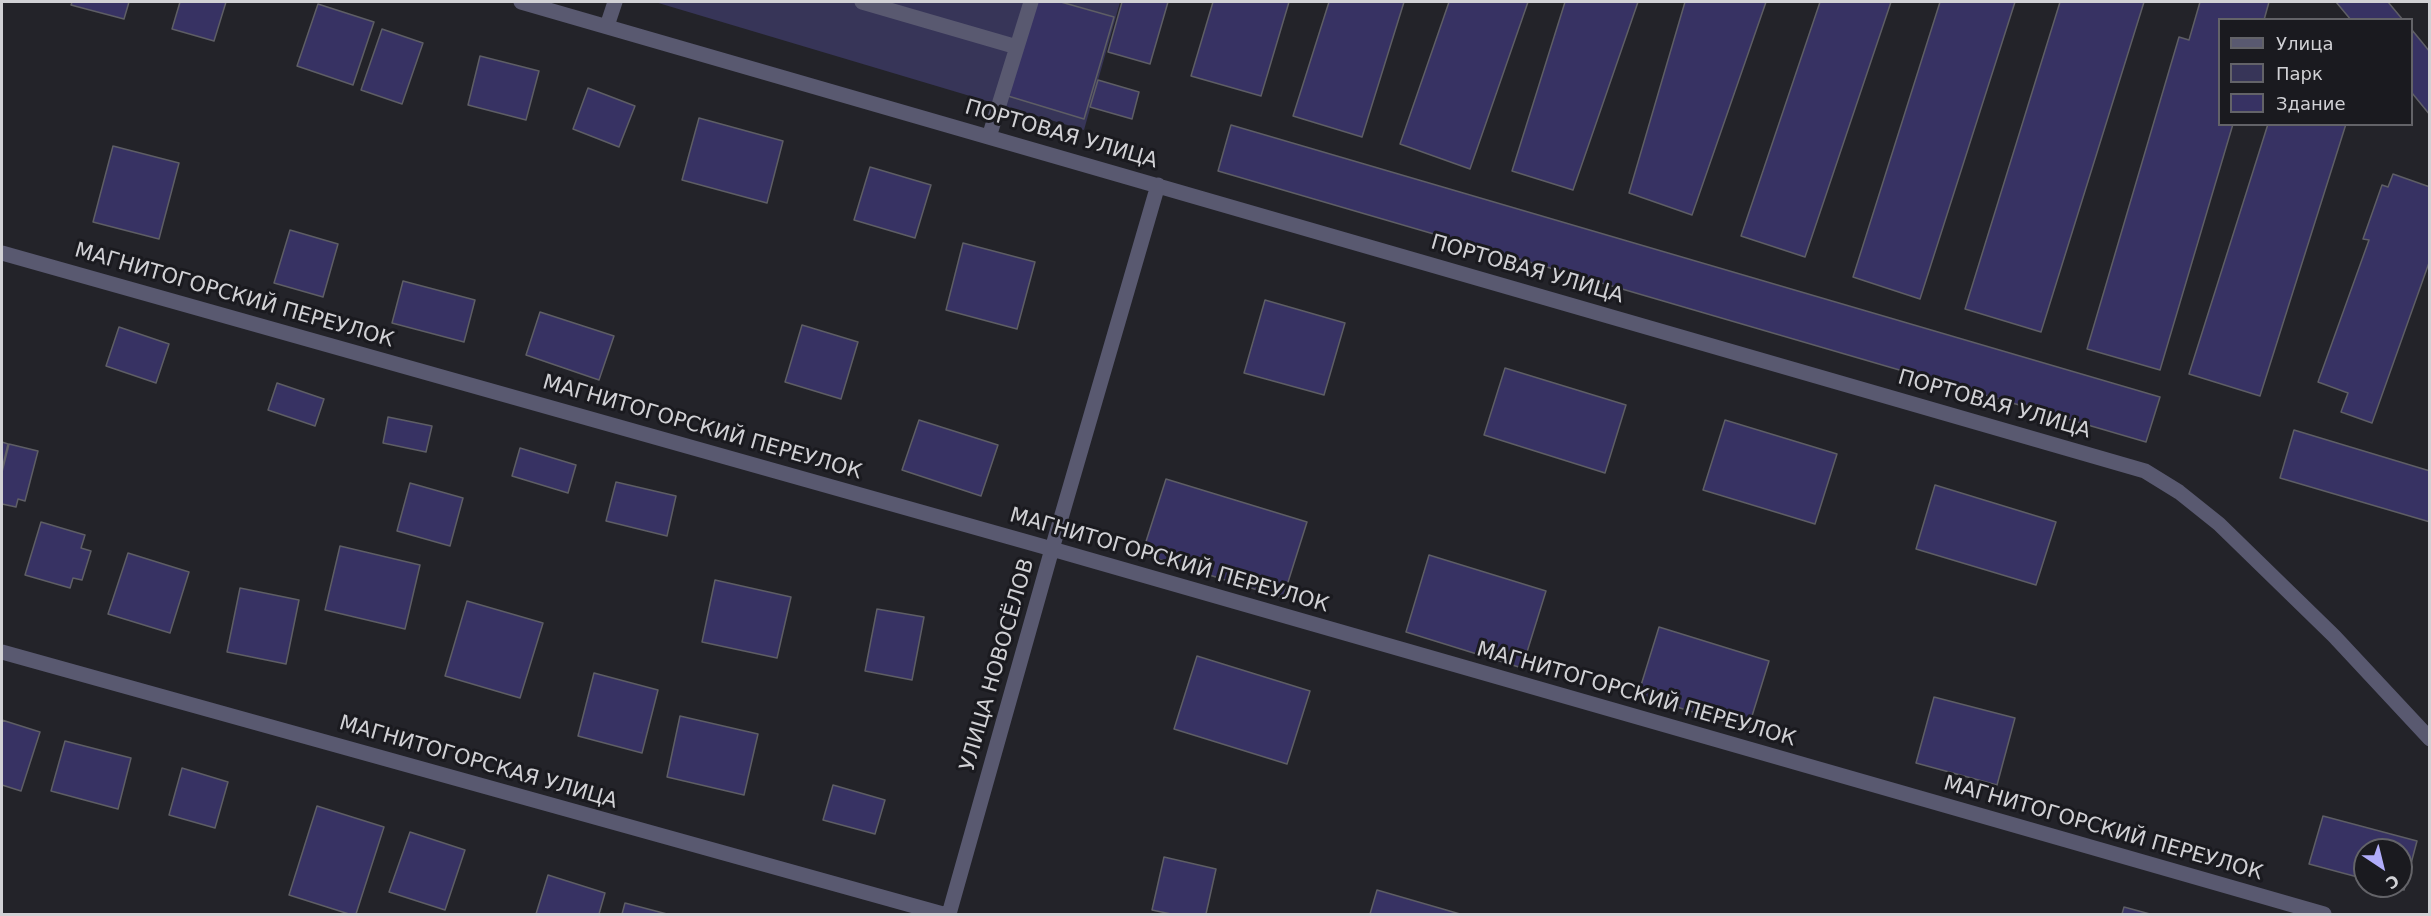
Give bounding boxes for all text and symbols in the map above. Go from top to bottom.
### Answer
legend [2218,18,2413,126]
text: Улица [2276,33,2333,54]
text: Парк [2276,63,2323,84]
text: Здание [2276,93,2346,114]
street label: ПОРТОВАЯ УЛИЦА [962,95,1160,175]
street label: ПОРТОВАЯ УЛИЦА [1428,230,1626,310]
street label: МАГНИТОГОРСКИЙ ПЕРЕУЛОК [72,238,396,354]
street label: ПОРТОВАЯ УЛИЦА [1895,365,2093,445]
street label: МАГНИТОГОРСКИЙ ПЕРЕУЛОК [540,370,864,486]
street label: МАГНИТОГОРСКИЙ ПЕРЕУЛОК [1007,503,1331,619]
street label: УЛИЦА НОВОСЁЛОВ [956,556,1040,774]
street label: МАГНИТОГОРСКИЙ ПЕРЕУЛОК [1474,637,1798,753]
street label: МАГНИТОГОРСКАЯ УЛИЦА [336,711,620,815]
street label: МАГНИТОГОРСКИЙ ПЕРЕУЛОК [1941,771,2265,887]
north arrow [2353,838,2413,898]
text: С [2382,870,2403,893]

